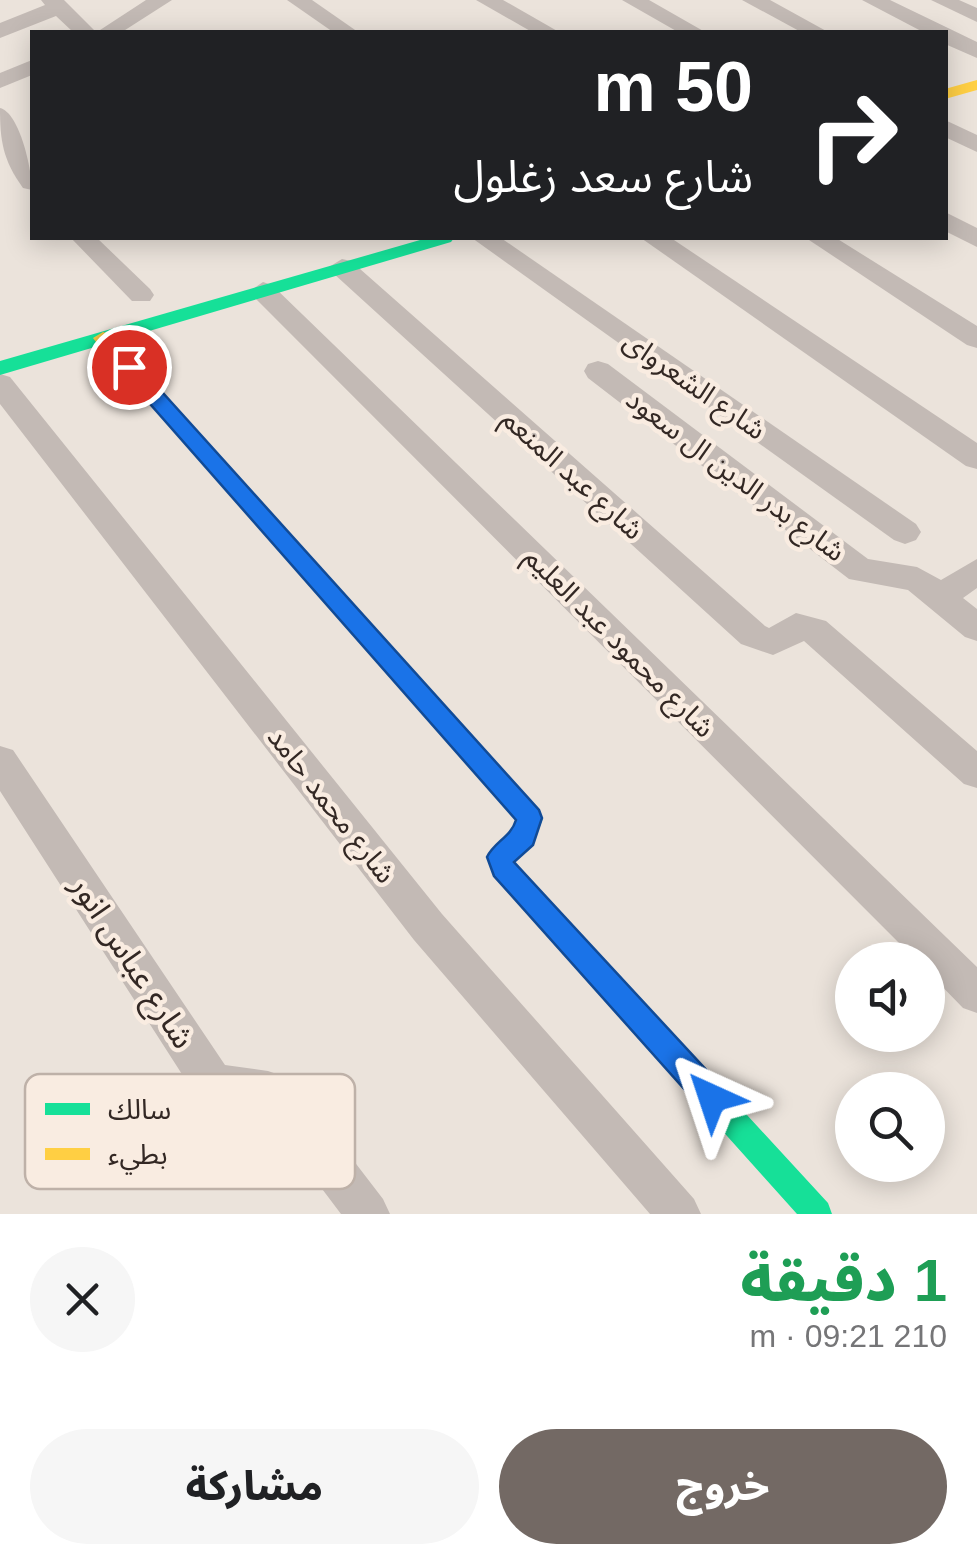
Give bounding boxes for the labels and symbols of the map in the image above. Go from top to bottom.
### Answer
pin [87,325,172,410]
street label: شارع الشعرواى [615,325,772,450]
street label: شارع بدر الدين ال سعود [617,383,851,572]
street label: شارع عبد المنعم [492,403,649,550]
street label: شارع محمود عبد العليم [514,541,721,748]
street label: شارع محمد حامد [258,722,402,892]
street label: شارع عباس انور [58,868,202,1058]
position arrow [660,1046,764,1150]
legend [25,1074,355,1189]
text: سالك [108,1094,171,1125]
text: بطيء [108,1139,168,1175]

